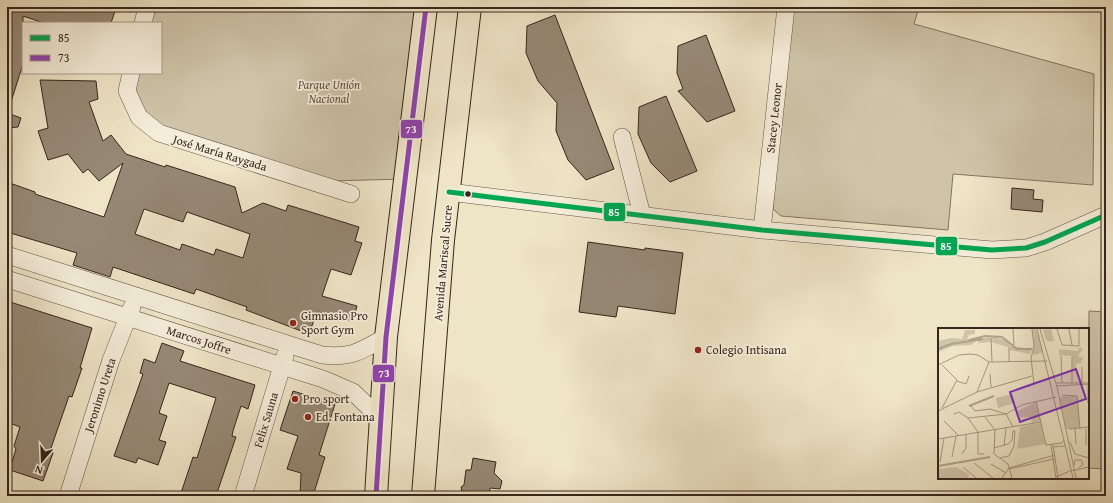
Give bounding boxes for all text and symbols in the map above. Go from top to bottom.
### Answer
legend [22,22,162,74]
text: 85 [58,29,70,46]
text: 73 [58,49,70,66]
park label: Parque Unión Nacional [297,76,360,107]
street label: Stacey Leonor [761,82,786,154]
line badge: 73 [400,119,423,139]
text: 73 [405,121,417,137]
street label: José María Raygada [169,130,269,175]
unlabelled marker [463,189,473,199]
line badge: 85 [603,202,626,222]
street label: Avenida Mariscal Sucre [429,204,456,322]
text: 85 [608,204,620,220]
line badge: 85 [935,236,958,256]
text: 85 [940,238,952,254]
place label: Gimnasio Pro Sport Gym [301,307,368,338]
marker: Gimnasio Pro Sport Gym [288,318,298,328]
street label: Marcos Joffre [165,321,234,358]
inset map [938,328,1089,479]
place label: Colegio Intisana [706,341,787,358]
marker: Colegio Intisana [693,345,703,355]
street label: Jeronimo Ureta [79,355,120,436]
line badge: 73 [372,364,395,383]
text: 73 [378,365,390,381]
street label: Felix Sauna [249,390,282,450]
place label: Pro sport [303,390,350,407]
marker: Pro sport [290,394,300,404]
place label: Ed. Fontana [316,408,375,425]
marker: Ed. Fontana [303,412,313,422]
north arrow [22,441,62,481]
text: N [32,461,45,479]

